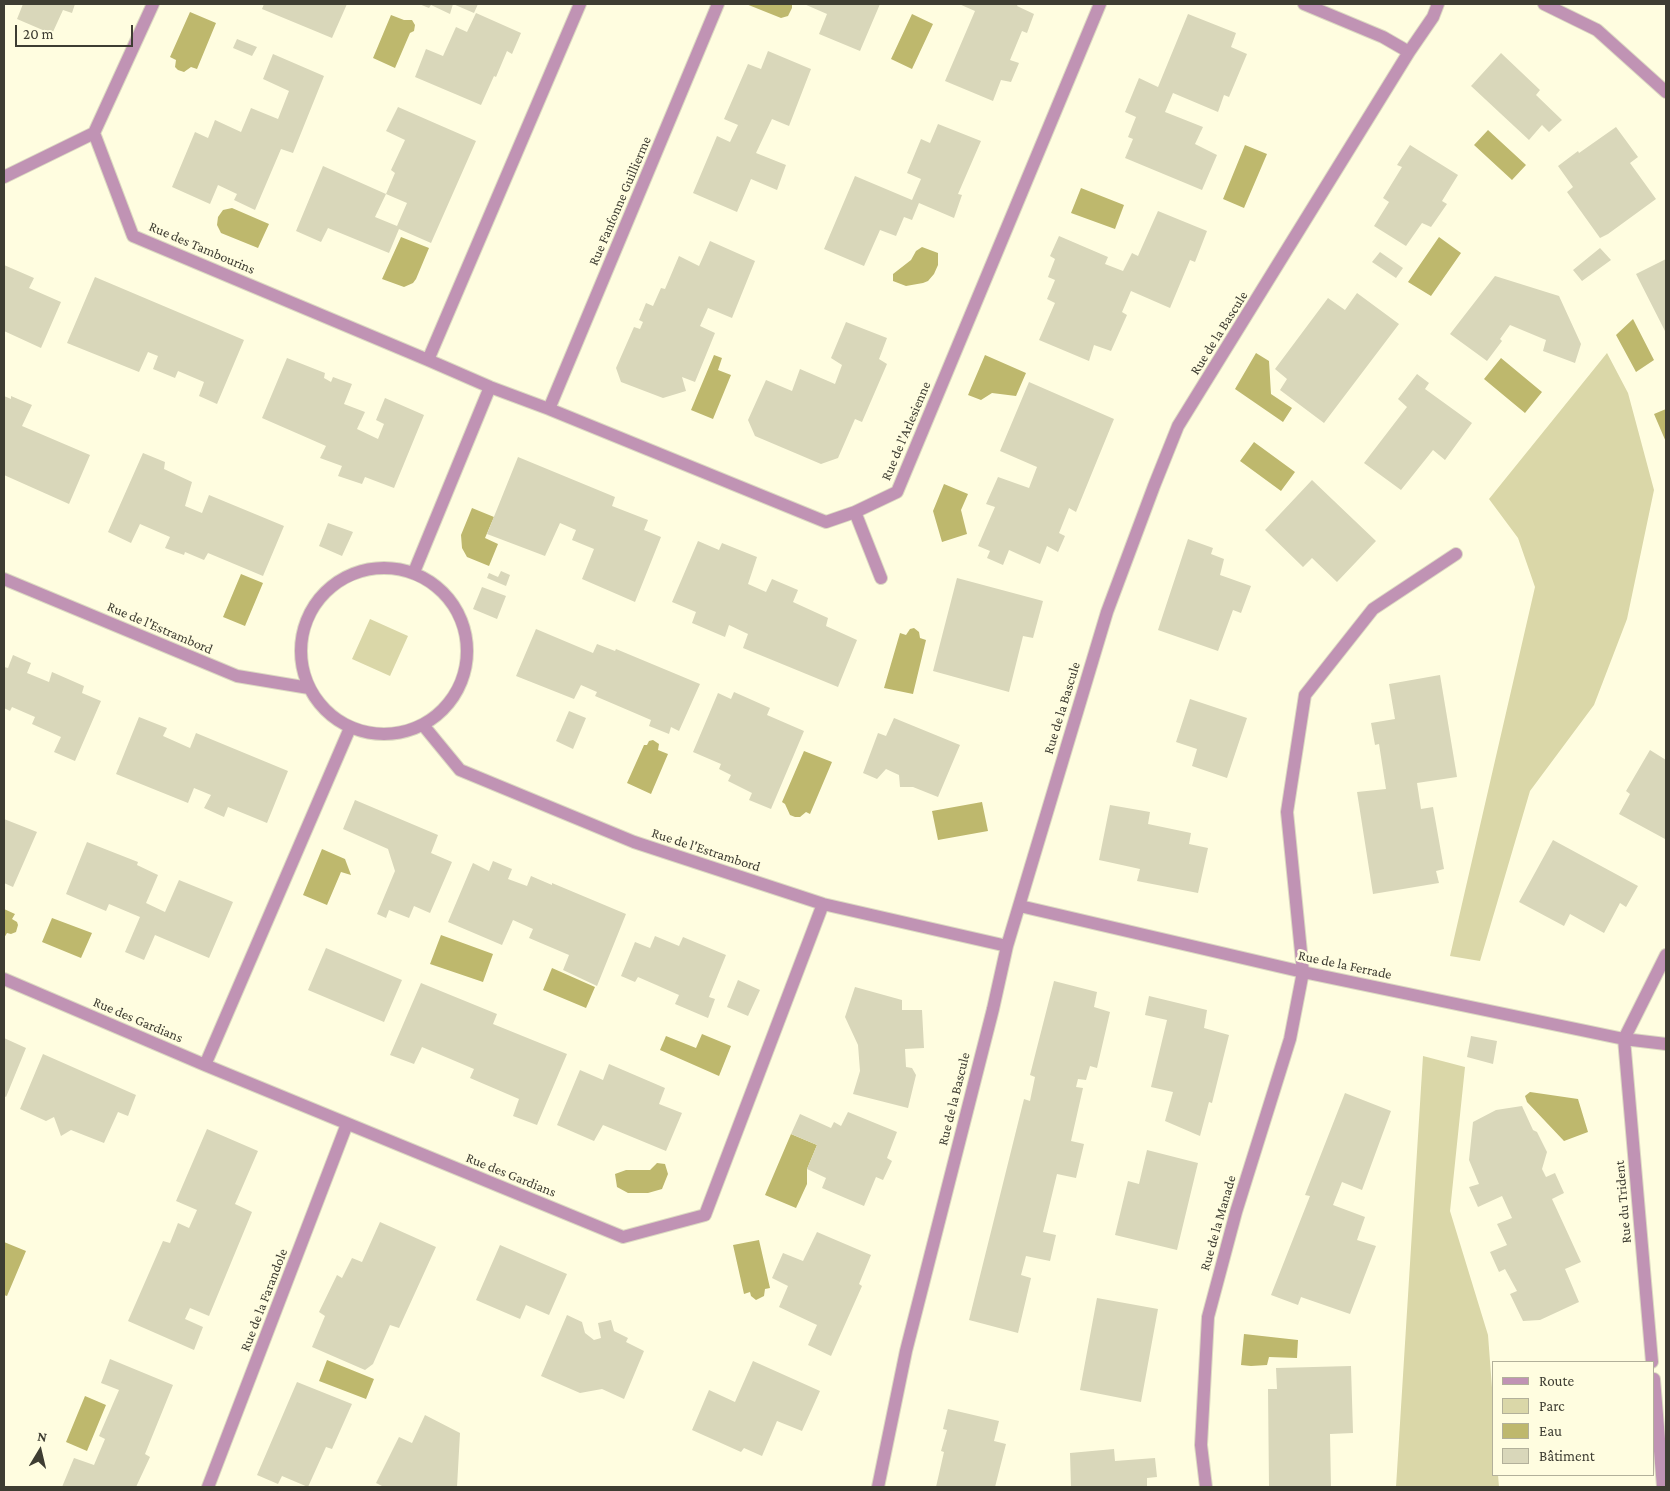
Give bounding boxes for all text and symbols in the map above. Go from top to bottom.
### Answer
scale bar [18,15,135,47]
text: 20 m [23,26,54,42]
street label: Rue Fanfonne Guillierme [585,134,655,268]
street label: Rue des Tambourins [146,218,258,278]
street label: Rue de la Bascule [1187,288,1251,378]
street label: Rue de l'Arlesienne [878,379,934,483]
street label: Rue de l'Estrambord [105,598,215,658]
street label: Rue de la Bascule [1040,660,1084,756]
street label: Rue de l'Estrambord [650,825,762,875]
street label: Rue de la Ferrade [1297,947,1393,983]
street label: Rue des Gardians [91,994,185,1046]
street label: Rue de la Bascule [934,1051,974,1147]
street label: Rue des Gardians [463,1149,559,1201]
street label: Rue du Trident [1611,1160,1635,1244]
street label: Rue de la Manade [1196,1173,1240,1273]
street label: Rue de la Farandole [237,1246,291,1354]
legend [1492,1361,1655,1476]
text: Route [1539,1373,1574,1389]
text: Parc [1539,1398,1565,1414]
text: Eau [1539,1423,1562,1439]
north arrow [15,1426,65,1476]
text: N [36,1428,48,1445]
text: Bâtiment [1539,1448,1595,1464]

